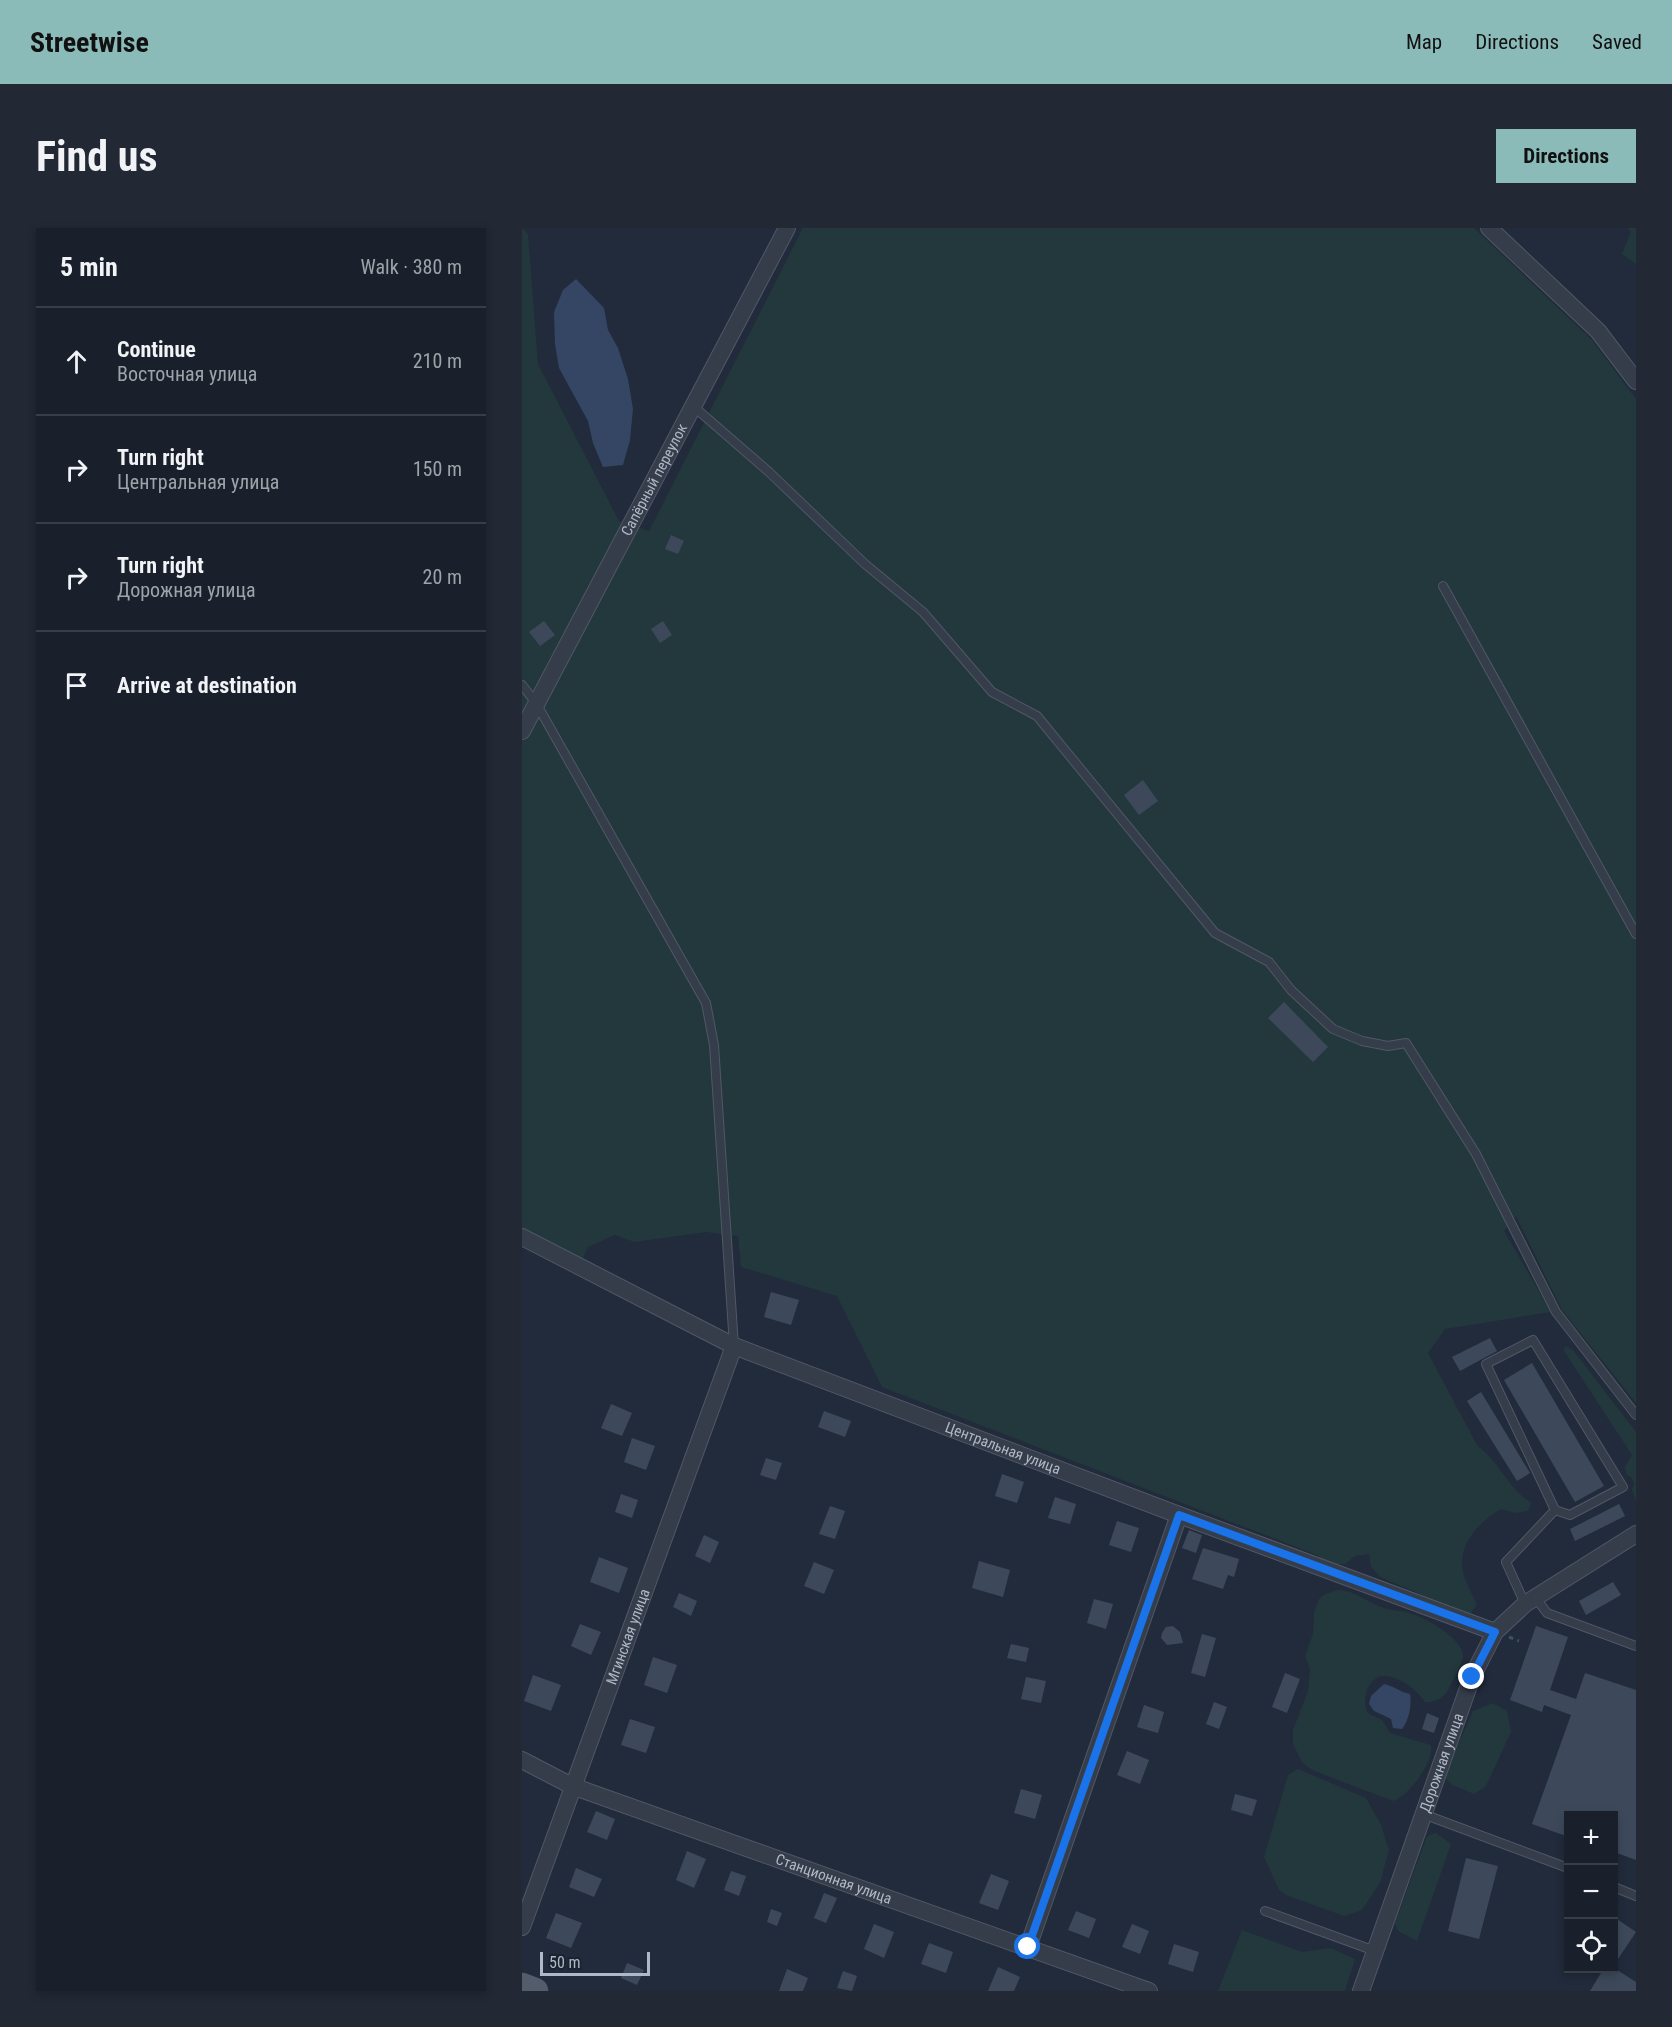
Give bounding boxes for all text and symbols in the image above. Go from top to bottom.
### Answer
text: Streetwise [30,26,149,59]
text: Map [1406,30,1442,54]
text: Directions [1475,30,1559,54]
text: Saved [1592,30,1642,54]
button: Directions [1496,129,1636,183]
text: Find us [36,132,157,181]
text: 5 min [60,252,118,282]
text: Walk · 380 m [361,255,462,279]
text: Continue [117,337,196,362]
icon: ahead [60,345,93,378]
text: 210 m [413,349,462,373]
text: Восточная улица [117,362,257,386]
street label: Сапёрный переулок [617,421,691,539]
text: Turn right [117,445,204,470]
icon: right [60,453,93,486]
text: 150 m [413,457,462,481]
text: Центральная улица [117,470,279,494]
text: Turn right [117,553,204,578]
icon: right [60,561,93,594]
text: 20 m [423,565,462,589]
text: Дорожная улица [117,578,256,602]
icon: arrive [60,669,93,702]
text: Arrive at destination [117,673,297,698]
street label: Центральная улица [943,1418,1063,1478]
street label: Мгинская улица [602,1586,654,1687]
route end [1458,1663,1484,1689]
street label: Дорожная улица [1416,1711,1467,1815]
map controls [1564,1811,1618,1973]
button: + [1564,1811,1618,1865]
street label: Станционная улица [773,1850,894,1908]
button: − [1564,1865,1618,1919]
button: locate [1564,1919,1618,1973]
route start [1014,1933,1040,1959]
scale bar [540,1949,650,1976]
text: 50 m [549,1953,581,1972]

